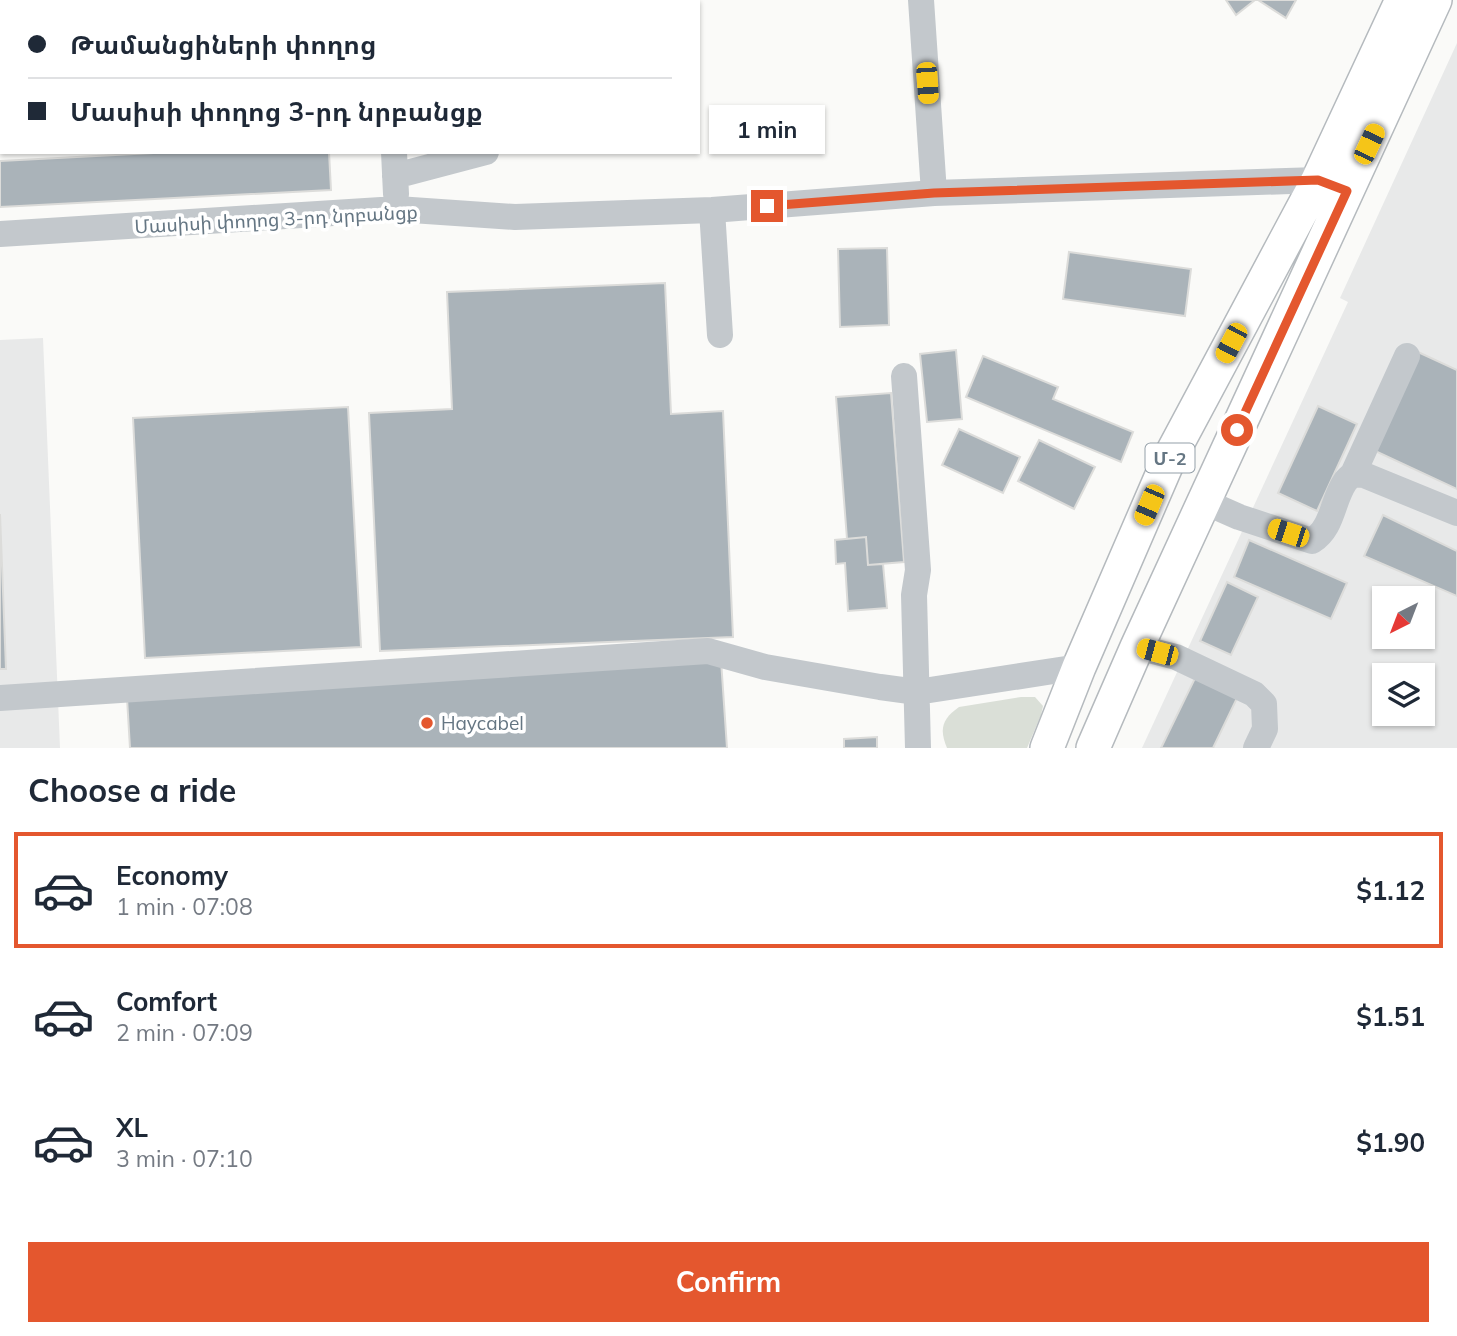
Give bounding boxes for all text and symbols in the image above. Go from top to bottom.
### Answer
text: Թամանցիների փողոց [70,28,377,61]
car [916,61,939,105]
text: Մասիսի փողոց 3-րդ նրբանցք [70,95,483,128]
callout: 1 min [709,104,825,154]
text: 1 min [737,115,797,144]
car [1351,121,1388,167]
route end [751,190,783,222]
street label: Մասիսի փողոց 3-րդ նրբանցք [134,200,418,238]
car [1212,320,1251,366]
route start [1221,414,1253,446]
road number: Մ-2 [1146,444,1194,472]
car [1132,482,1167,528]
car [1265,517,1312,549]
north arrow [1372,586,1435,649]
map controls [1372,586,1435,726]
car [1134,636,1181,668]
button: layers [1372,663,1435,726]
place label: Haycabel [441,711,524,735]
marker: Haycabel [419,715,435,731]
text: Choose a ride [28,770,236,810]
icon: car [32,859,95,922]
text: Economy [116,859,228,892]
text: $1.12 [1356,874,1425,907]
text: 1 min · 07:08 [116,892,253,921]
icon: car [32,985,95,1048]
text: Comfort [116,985,217,1018]
text: $1.51 [1356,1000,1425,1033]
text: 2 min · 07:09 [116,1018,253,1047]
icon: car [32,1111,95,1174]
text: XL [116,1111,148,1144]
text: $1.90 [1356,1126,1425,1159]
text: 3 min · 07:10 [116,1144,253,1173]
button: Confirm [28,1242,1429,1322]

